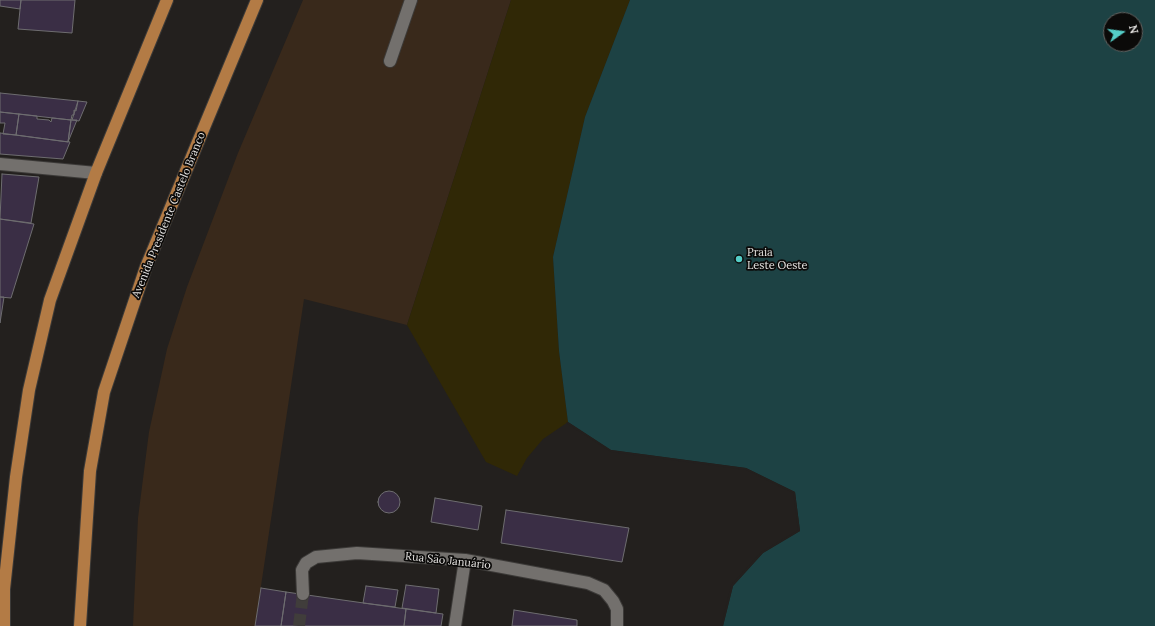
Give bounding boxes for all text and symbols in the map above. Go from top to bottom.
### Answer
north arrow [1103,12,1143,52]
text: N [1126,24,1141,35]
street label: Avenida Presidente Castelo Branco [130,130,208,300]
place label: Praia Leste Oeste [747,246,807,272]
marker: Praia Leste Oeste [734,254,744,264]
street label: Rua São Januário [404,550,492,572]

